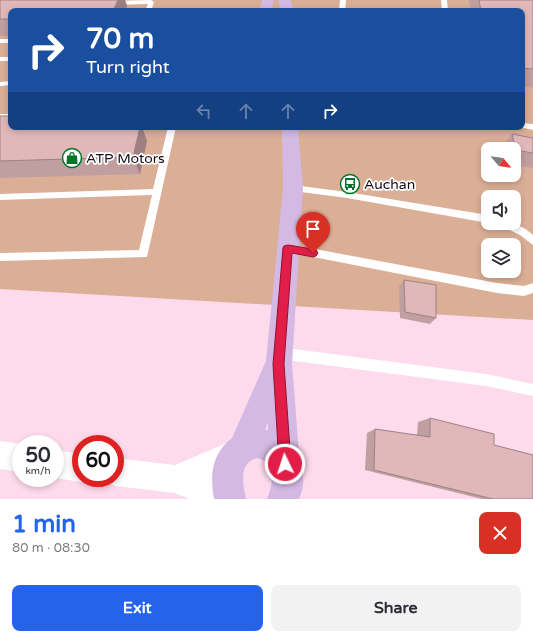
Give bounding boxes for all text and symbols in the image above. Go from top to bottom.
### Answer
text: 70 m [86,22,154,56]
icon: right [20,24,72,76]
text: Turn right [86,56,170,78]
icon: left [193,100,215,122]
icon: ahead [235,100,257,122]
icon: ahead [277,100,299,122]
icon: right [319,100,341,122]
north arrow [481,142,521,182]
map controls [481,142,521,278]
shop icon: ATP Motors [61,147,83,169]
place label: ATP Motors [86,150,165,167]
bus stop icon: Auchan [339,173,361,195]
place label: Auchan [364,176,415,193]
button: sound [481,190,521,230]
pin [296,212,330,253]
icon: arrive [302,218,324,240]
button: layers [481,238,521,278]
speed limit sign: 60 [72,435,124,487]
position arrow [264,443,306,485]
text: 50 [25,444,51,468]
text: km/h [25,465,51,477]
text: 1 min [12,510,76,539]
button: close [479,512,521,554]
text: 80 m · 08:30 [12,540,90,556]
button: Exit [12,585,263,631]
button: Share [271,585,521,631]

